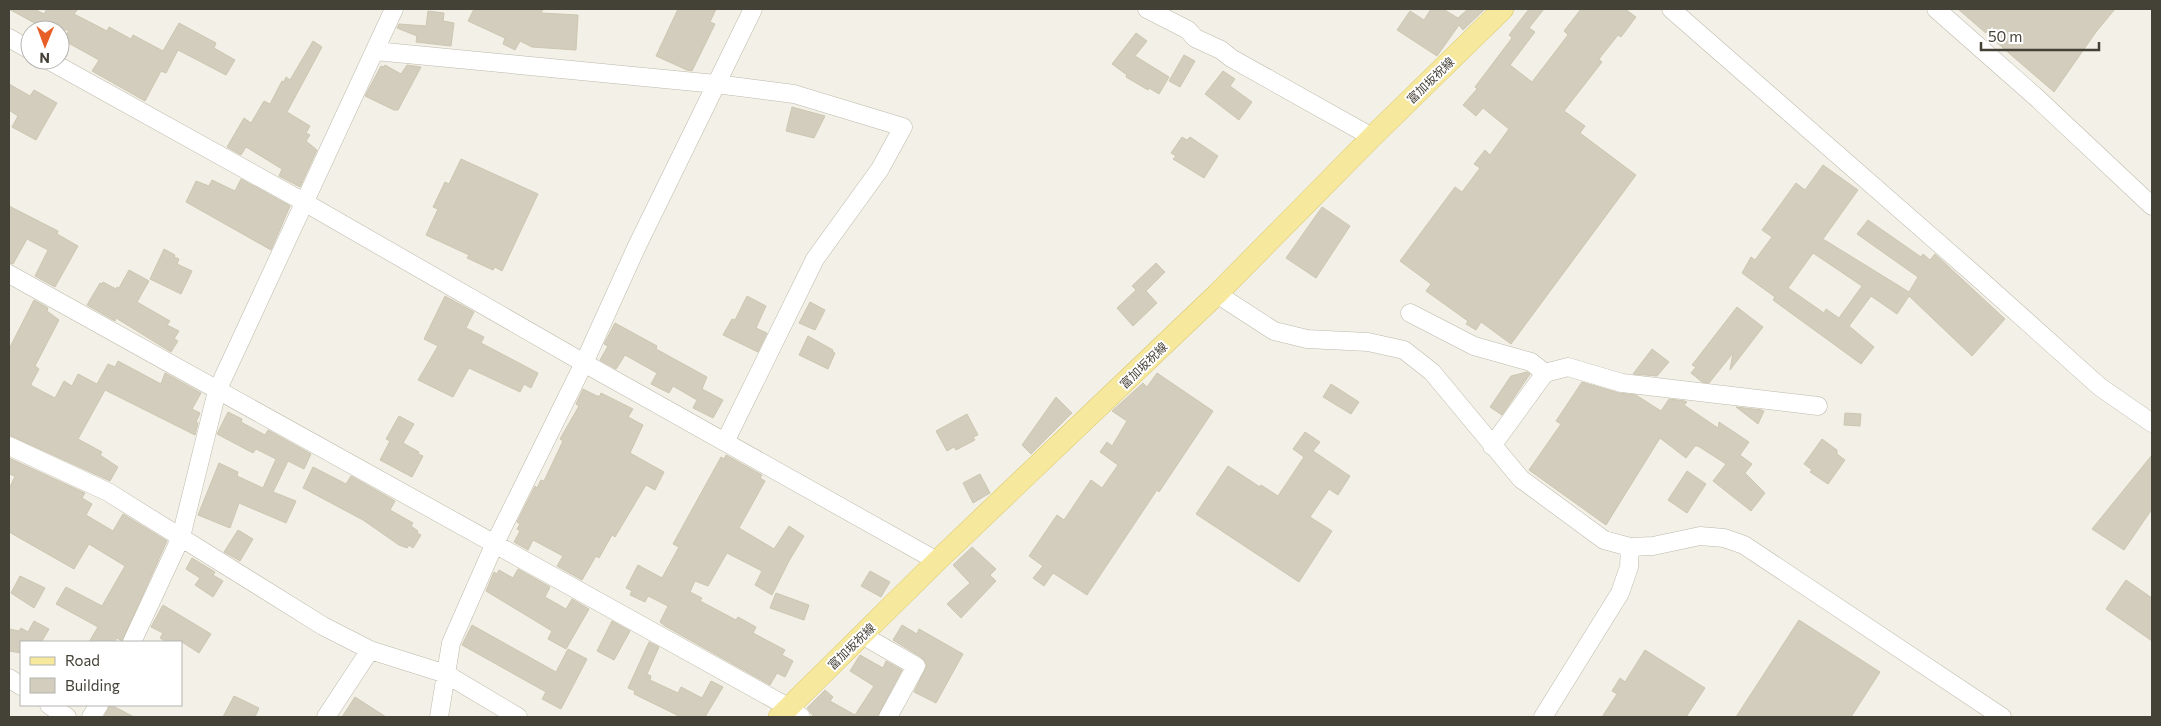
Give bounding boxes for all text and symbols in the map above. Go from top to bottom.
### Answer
north arrow [20,20,70,70]
scale bar [1981,20,2098,52]
text: 50 m [1988,27,2022,45]
text: N [39,50,50,67]
street label: 富加坂祝線 [1404,54,1456,106]
street label: 富加坂祝線 [1117,339,1169,391]
street label: 富加坂祝線 [825,620,877,672]
legend [20,641,182,706]
text: Road [65,651,100,669]
text: Building [65,676,120,694]

